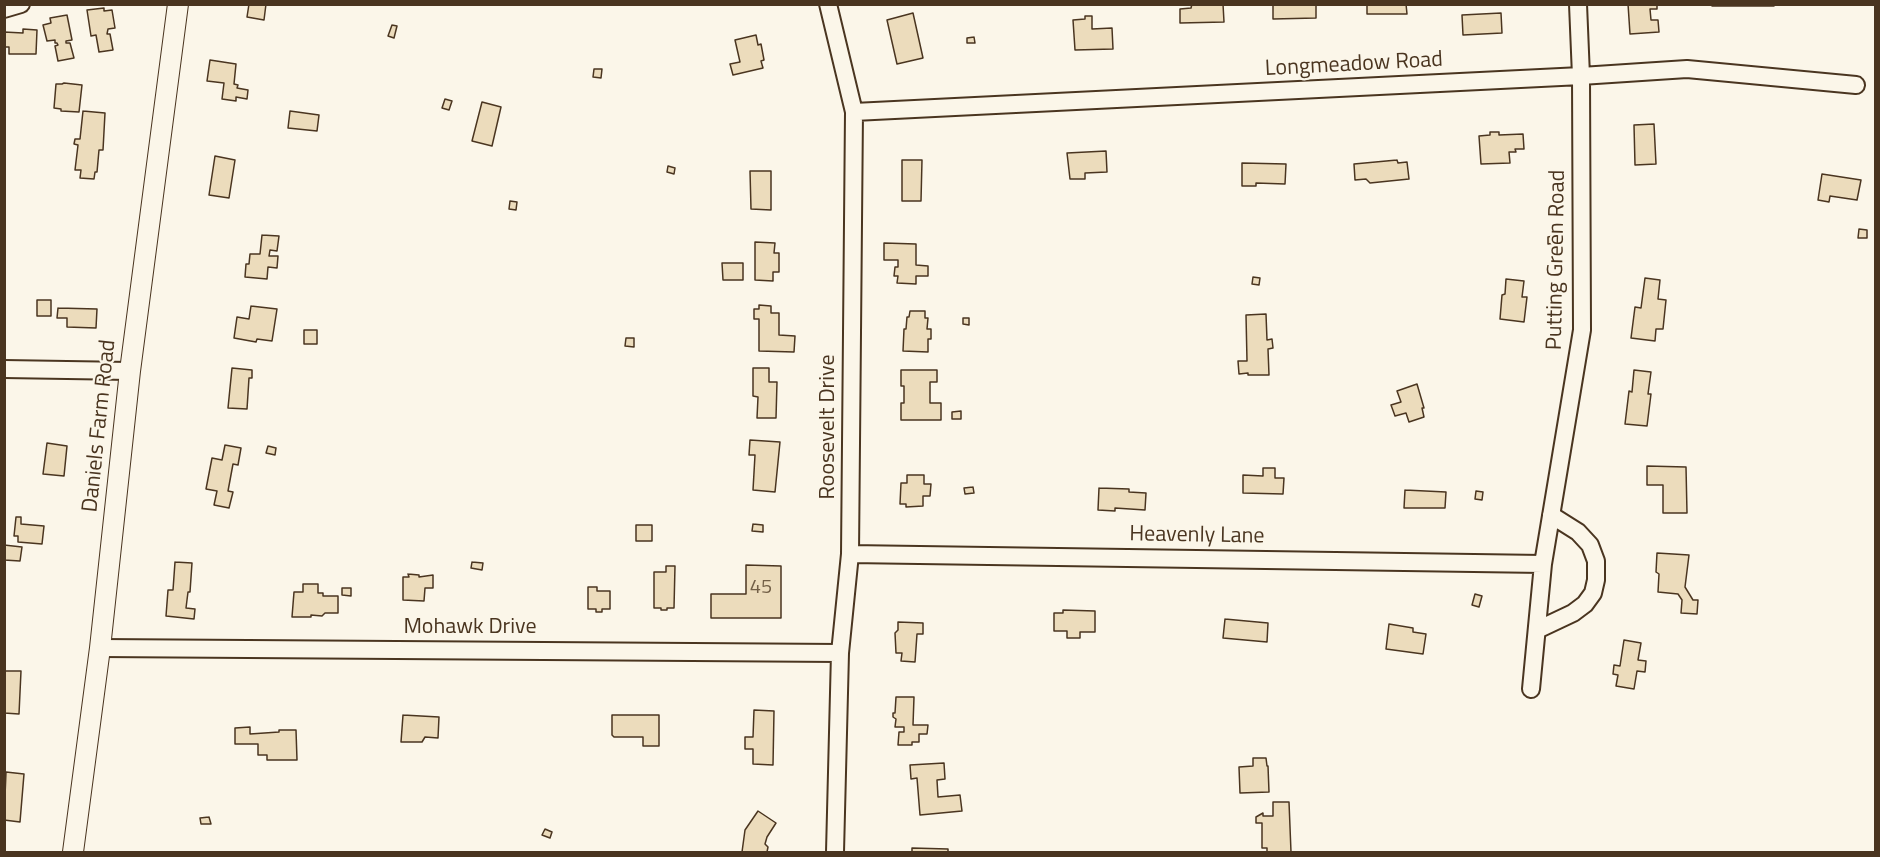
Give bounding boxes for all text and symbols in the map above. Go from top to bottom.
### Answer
street label: Longmeadow Road [1264,47,1444,83]
street label: Putting Green Road [1542,170,1572,350]
street label: Daniels Farm Road [78,338,122,514]
street label: Roosevelt Drive [816,354,842,500]
street label: Heavenly Lane [1129,522,1265,550]
house number: 45 [750,576,772,600]
street label: Mohawk Drive [403,615,537,641]

